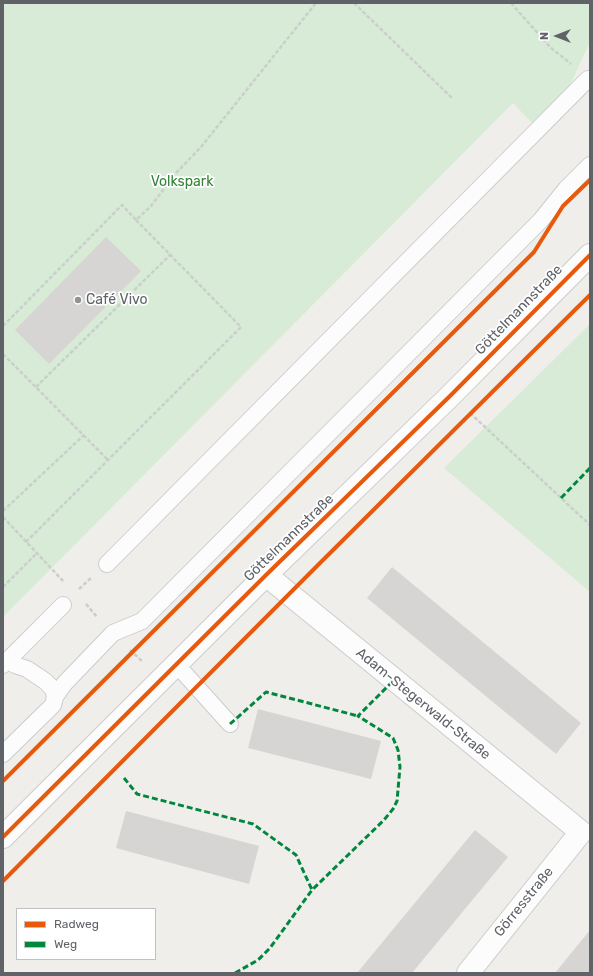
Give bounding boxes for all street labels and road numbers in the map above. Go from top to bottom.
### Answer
street label: Göttelmannstraße [472,262,566,358]
street label: Göttelmannstraße [241,491,337,585]
street label: Adam-Stegerwald-Straße [352,645,494,763]
street label: Görresstraße [491,864,557,940]

